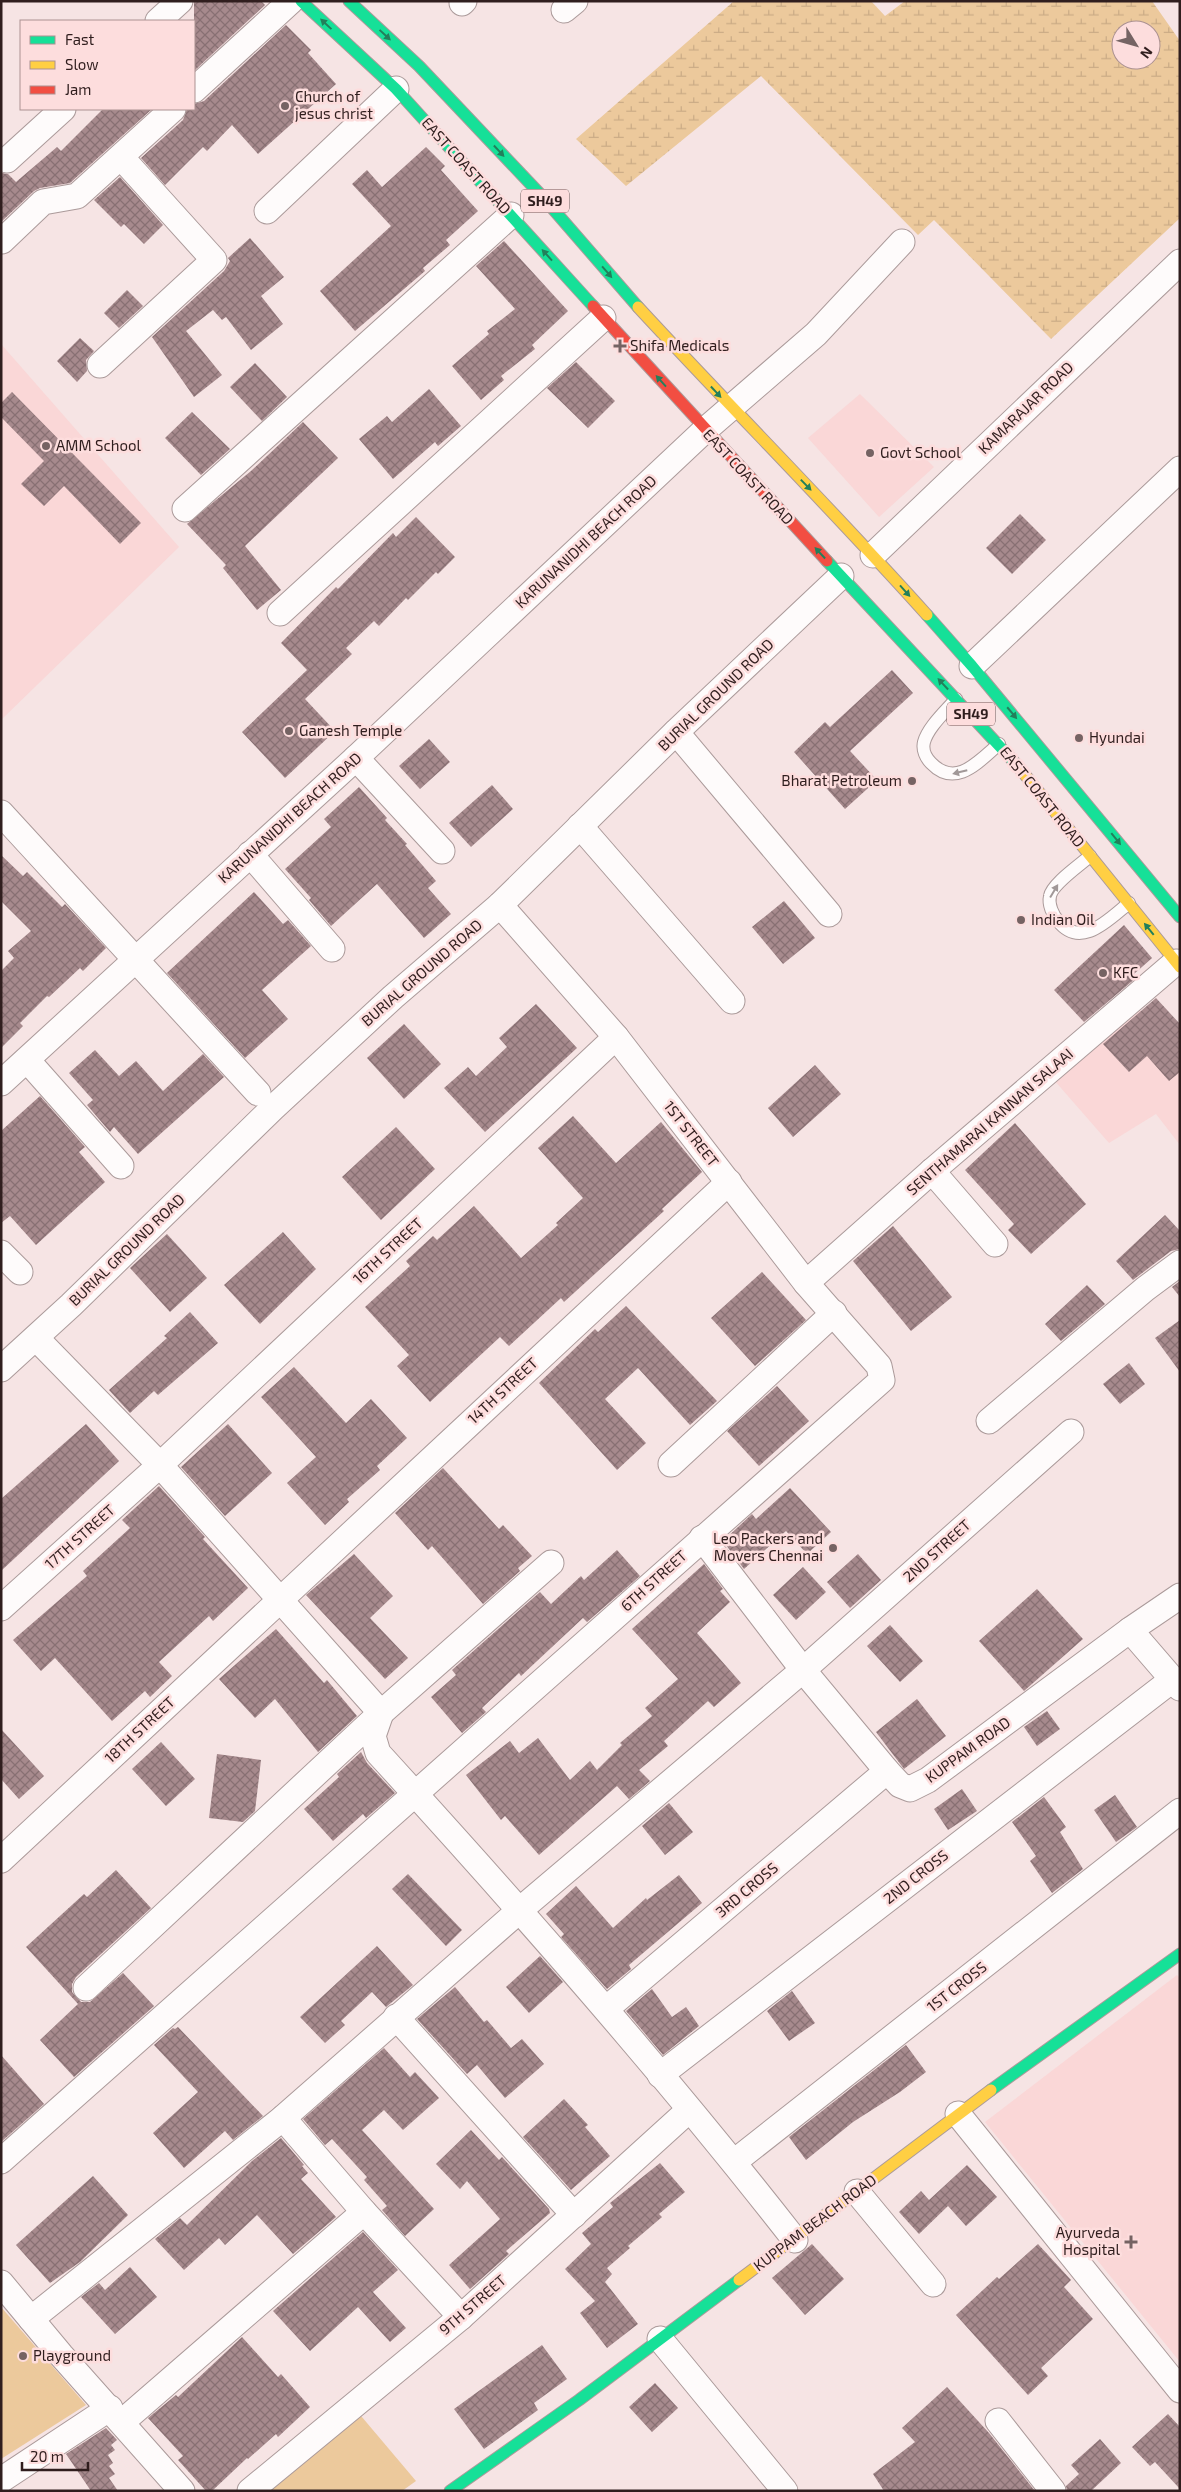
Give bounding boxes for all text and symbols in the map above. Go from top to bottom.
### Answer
one-way arrow [320,19,333,30]
legend [20,20,195,110]
north arrow [1111,20,1161,70]
one-way arrow [379,29,391,40]
text: Fast [65,30,95,48]
text: N [1137,44,1157,62]
text: Slow [65,55,99,73]
text: Jam [65,80,91,98]
place label: Church of jesus christ [295,87,373,123]
marker: Church of jesus christ [279,100,291,112]
street label: EAST COAST ROAD [419,113,515,218]
one-way arrow [493,144,505,156]
road number: SH49 [521,190,569,212]
one-way arrow [542,249,553,262]
one-way arrow [601,265,613,277]
place label: Shifa Medicals [630,336,729,354]
marker: Shifa Medicals [614,340,626,352]
street label: KAMARAJAR ROAD [974,357,1076,457]
one-way arrow [655,376,667,388]
one-way arrow [710,385,722,397]
street label: EAST COAST ROAD [700,425,798,528]
place label: AMM School [56,436,141,454]
marker: AMM School [40,440,52,452]
place label: Govt School [880,443,961,461]
marker: Govt School [864,447,876,459]
street label: KARUNANIDHI BEACH ROAD [511,471,660,611]
one-way arrow [800,479,812,491]
one-way arrow [814,547,826,559]
one-way arrow [899,584,911,596]
street label: BURIAL GROUND ROAD [654,634,777,754]
one-way arrow [937,679,949,691]
road number: SH49 [947,702,995,726]
one-way arrow [1006,707,1018,719]
place label: Ganesh Temple [299,721,402,739]
marker: Ganesh Temple [283,725,295,737]
place label: Hyundai [1089,728,1145,746]
marker: Hyundai [1073,732,1085,744]
street label: EAST COAST ROAD [997,742,1089,850]
street label: KARUNANIDHI BEACH ROAD [214,748,365,886]
one-way arrow [952,768,968,776]
place label: Bharat Petroleum [781,771,902,789]
marker: Bharat Petroleum [906,775,918,787]
one-way arrow [1110,832,1121,845]
one-way arrow [1050,884,1059,898]
place label: Indian Oil [1031,910,1095,928]
marker: Indian Oil [1015,914,1027,926]
street label: BURIAL GROUND ROAD [357,915,485,1029]
one-way arrow [1144,923,1155,936]
place label: KFC [1113,963,1139,981]
marker: KFC [1097,967,1109,979]
street label: SENTHAMARAI KANNAN SALAAI [903,1044,1076,1198]
street label: 1ST STREET [661,1097,723,1170]
street label: BURIAL GROUND ROAD [65,1189,188,1309]
street label: 16TH STREET [349,1213,426,1287]
street label: 14TH STREET [464,1353,541,1427]
street label: 17TH STREET [41,1500,118,1572]
street label: 2ND STREET [899,1515,974,1585]
place label: Leo Packers and Movers Chennai [713,1529,823,1564]
marker: Leo Packers and Movers Chennai [827,1542,839,1554]
street label: 6TH STREET [617,1546,690,1615]
street label: 18TH STREET [101,1692,178,1766]
street label: KUPPAM ROAD [922,1712,1013,1786]
street label: 2ND CROSS [880,1845,951,1907]
street label: 3RD CROSS [712,1858,781,1920]
street label: 1ST CROSS [923,1957,990,2015]
street label: KUPPAM BEACH ROAD [749,2170,879,2274]
place label: Ayurveda Hospital [1056,2223,1121,2258]
marker: Ayurveda Hospital [1124,2235,1138,2249]
street label: 9TH STREET [435,2270,510,2338]
place label: Playground [33,2346,111,2364]
marker: Playground [17,2350,29,2362]
scale bar [22,2440,89,2472]
text: 20 m [30,2447,64,2465]

